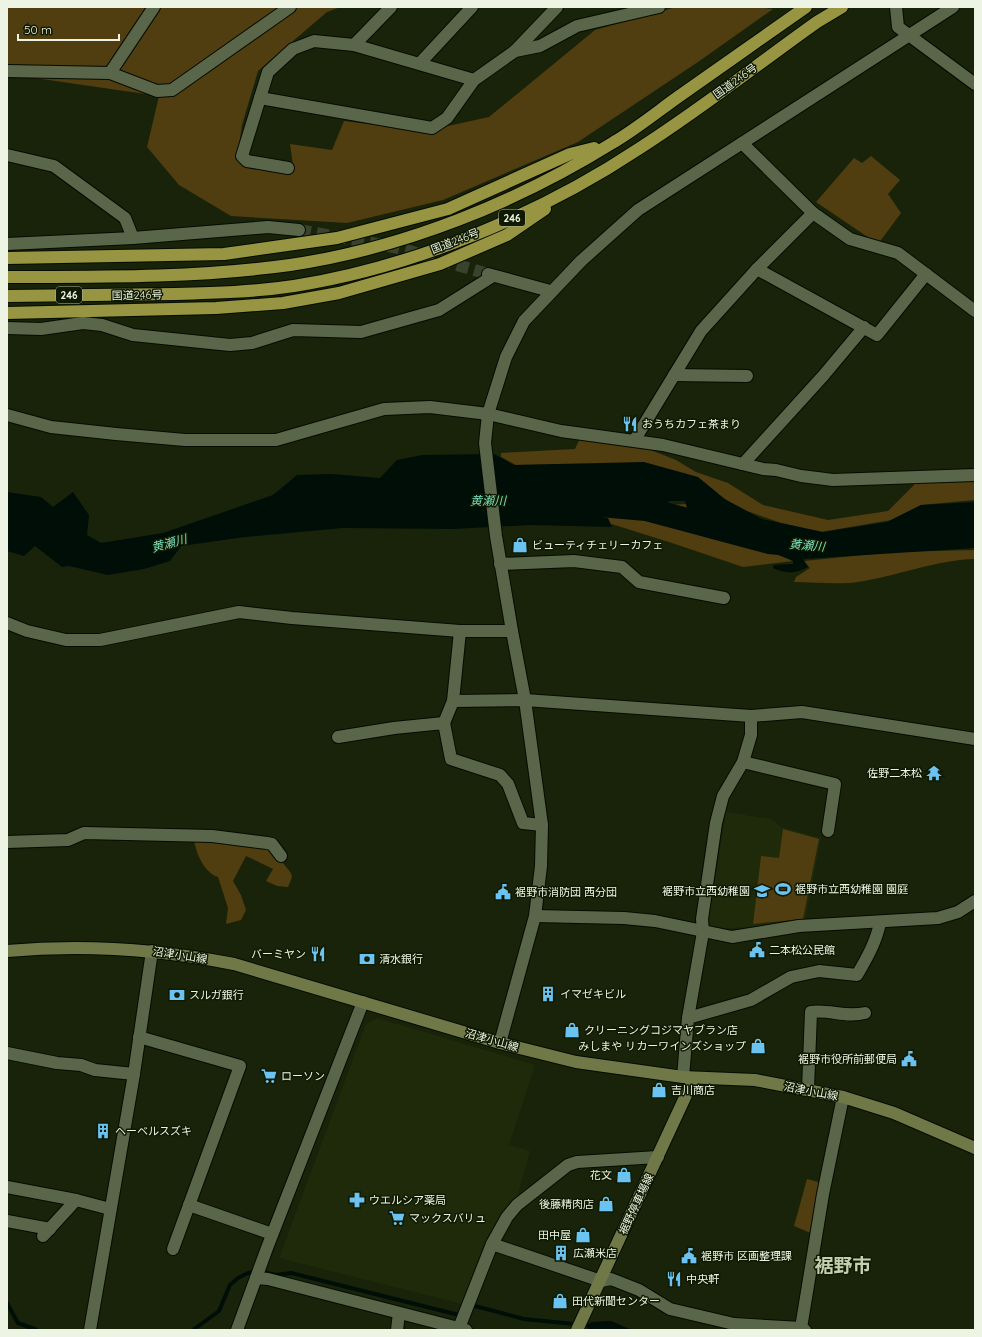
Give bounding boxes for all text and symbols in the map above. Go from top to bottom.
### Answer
scale bar [18,16,119,42]
text: 50 m [24,22,52,37]
street label: 国道246号 [710,60,760,102]
road number: 246 [499,210,525,226]
street label: 国道246号 [429,225,481,257]
road number: 246 [56,287,82,303]
street label: 国道246号 [112,288,162,302]
restaurant icon: おうちカフェ茶まり [621,415,639,433]
place label: おうちカフェ茶まり [642,417,741,431]
water label: 黄瀬川 [470,493,508,508]
water label: 黄瀬川 [150,531,190,555]
shop icon: ビューティチェリーカフェ [511,536,529,554]
water label: 黄瀬川 [788,536,828,554]
place label: ビューティチェリーカフェ [532,538,663,552]
temple icon: 佐野二本松 [925,764,943,782]
place label: 佐野二本松 [867,766,922,780]
sports icon: 裾野市立西幼稚園 園庭 [774,880,792,898]
school or university icon: 裾野市立西幼稚園 [753,882,771,900]
place label: 裾野市立西幼稚園 園庭 [795,882,908,896]
public building icon: 裾野市消防団 西分団 [494,883,512,901]
place label: 裾野市立西幼稚園 [662,884,750,898]
place label: 裾野市消防団 西分団 [515,885,617,899]
public building icon: 二本松公民館 [748,941,766,959]
place label: 二本松公民館 [769,943,835,957]
street label: 沼津小山線 [152,944,208,966]
restaurant icon: バーミヤン [309,945,327,963]
place label: バーミヤン [251,947,306,961]
bank icon: 清水銀行 [358,950,376,968]
place label: 清水銀行 [379,952,423,966]
building icon: イマゼキビル [539,985,557,1003]
bank icon: スルガ銀行 [168,986,186,1004]
place label: イマゼキビル [560,987,626,1001]
place label: スルガ銀行 [189,988,244,1002]
shop icon: クリーニングコジマヤブラン店 [563,1021,581,1039]
place label: クリーニングコジマヤブラン店 [584,1023,738,1037]
street label: 沼津小山線 [464,1026,520,1054]
shop icon: みしまや リカーワインズショップ [749,1037,767,1055]
place label: みしまや リカーワインズショップ [578,1039,746,1053]
public building icon: 裾野市役所前郵便局 [900,1050,918,1068]
place label: 裾野市役所前郵便局 [798,1052,897,1066]
supermarket icon: ローソン [260,1067,278,1085]
place label: ローソン [281,1069,325,1083]
street label: 沼津小山線 [783,1079,839,1103]
shop icon: 吉川商店 [650,1081,668,1099]
place label: 吉川商店 [671,1083,715,1097]
building icon: ヘーベルスズキ [94,1122,112,1140]
place label: ヘーベルスズキ [115,1124,192,1138]
shop icon: 花文 [615,1166,633,1184]
place label: 花文 [590,1168,612,1182]
street label: 裾野停車場線 [616,1171,656,1237]
pharmacy icon: ウエルシア薬局 [348,1191,366,1209]
place label: ウエルシア薬局 [369,1193,446,1207]
shop icon: 後藤精肉店 [597,1195,615,1213]
place label: 後藤精肉店 [539,1197,594,1211]
supermarket icon: マックスバリュ [388,1209,406,1227]
place label: マックスバリュ [409,1211,486,1225]
shop icon: 田中屋 [574,1226,592,1244]
place label: 田中屋 [538,1228,571,1242]
building icon: 広瀬米店 [552,1244,570,1262]
place label: 広瀬米店 [573,1246,617,1260]
public building icon: 裾野市 区画整理課 [680,1247,698,1265]
place label: 裾野市 区画整理課 [701,1249,792,1263]
district label: 裾野市 [814,1253,872,1277]
restaurant icon: 中央軒 [665,1270,683,1288]
place label: 中央軒 [686,1272,720,1286]
shop icon: 田代新聞センター [551,1292,569,1310]
place label: 田代新聞センター [572,1294,660,1308]

